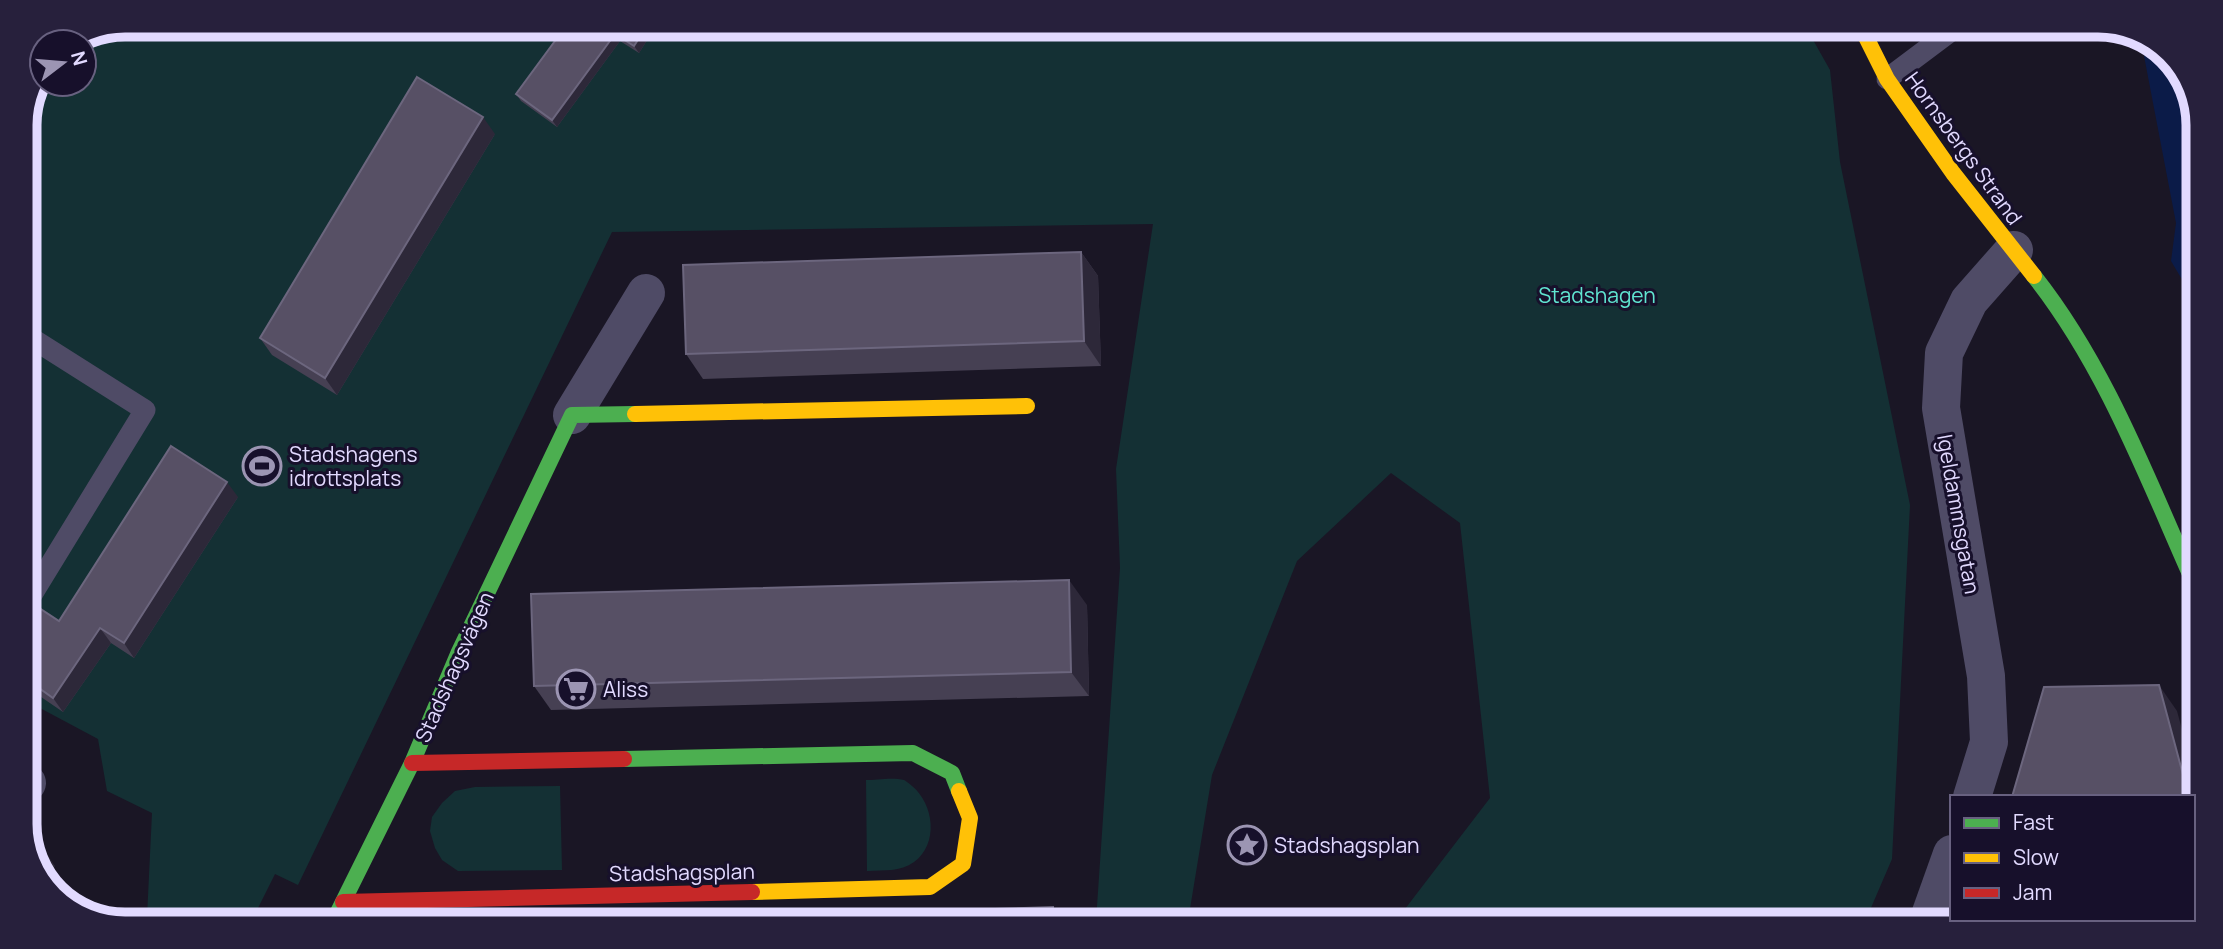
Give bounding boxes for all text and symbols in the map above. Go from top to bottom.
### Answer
north arrow [28,28,98,98]
text: N [65,48,94,68]
street label: Hornsbergs Strand [1899,66,2029,230]
park label: Stadshagen [1538,281,1656,309]
street label: Igeldammsgatan [1931,432,1987,596]
place label: Stadshagens idrottsplats [289,440,418,492]
sports icon: Stadshagens idrottsplats [241,445,283,487]
street label: Stadshagsvägen [408,587,500,747]
supermarket icon: Aliss [555,668,597,710]
place label: Aliss [603,675,648,703]
legend [1950,795,2195,921]
text: Fast [2013,808,2054,836]
place icon: Stadshagsplan [1226,824,1268,866]
place label: Stadshagsplan [1274,831,1420,859]
text: Slow [2013,843,2059,871]
street label: Stadshagsplan [609,857,755,887]
text: Jam [2013,878,2052,906]

